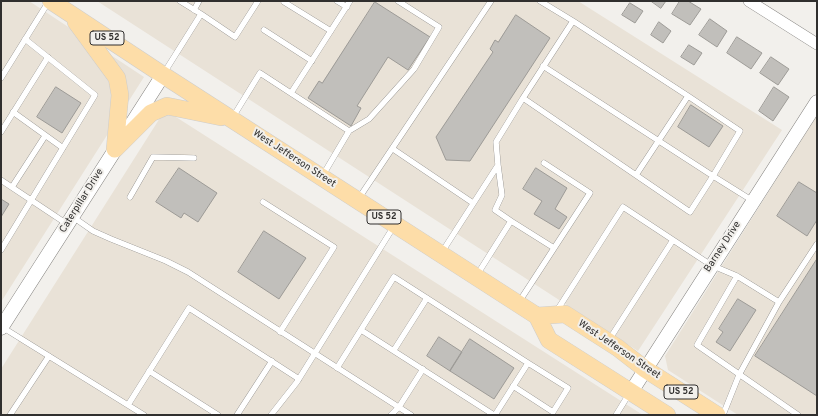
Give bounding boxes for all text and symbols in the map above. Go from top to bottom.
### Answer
road number: US 52 [90,31,124,45]
street label: West Jefferson Street [250,128,338,190]
street label: Caterpillar Drive [57,167,107,235]
road number: US 52 [367,210,401,224]
street label: Barney Drive [702,219,744,275]
street label: West Jefferson Street [576,318,662,382]
road number: US 52 [664,385,698,399]

